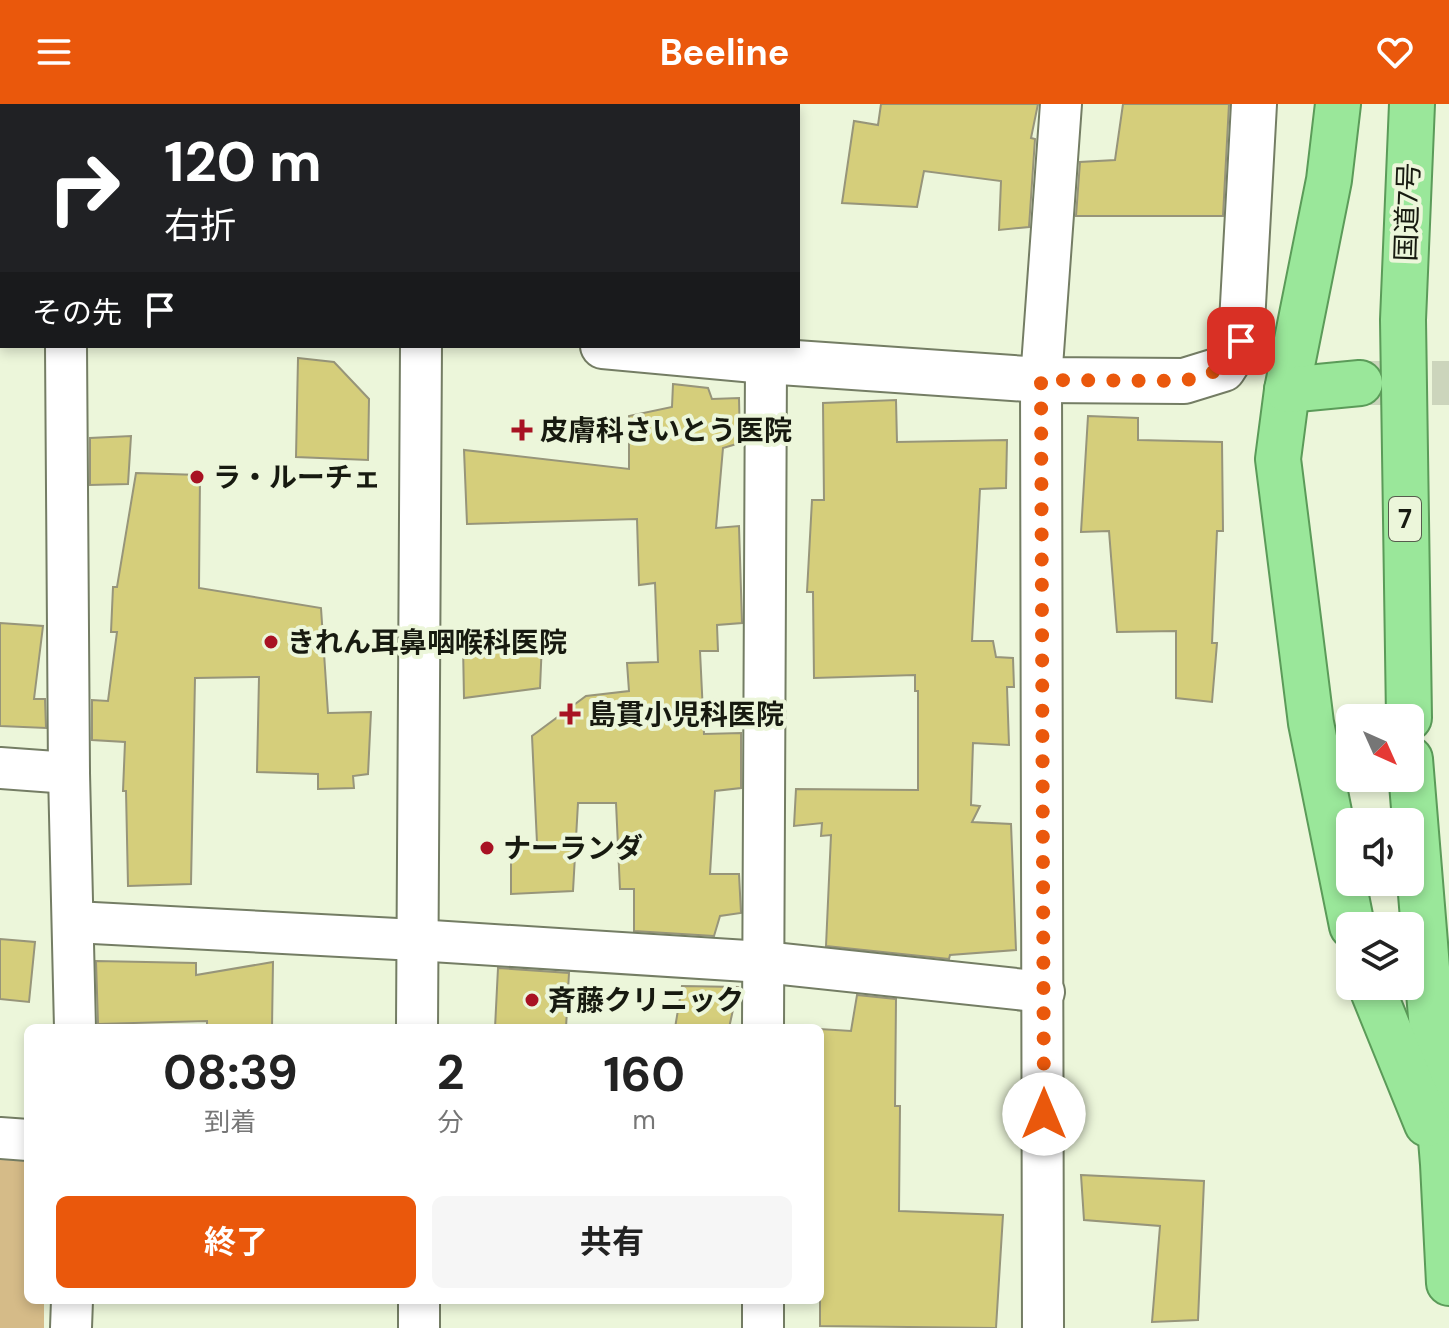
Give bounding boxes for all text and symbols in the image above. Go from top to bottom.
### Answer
text: Beeline [660,29,789,76]
icon: menu [32,30,76,74]
icon: heart [1373,30,1417,74]
text: 120 m [164,125,322,198]
icon: right [32,136,136,240]
street label: 国道7号 [1387,162,1428,262]
text: 右折 [164,202,236,249]
icon: arrive [138,288,182,332]
text: その先 [32,293,122,332]
pin [1207,307,1275,375]
icon: arrive [1219,319,1263,363]
place label: 皮膚科さいとう医院 [540,412,792,449]
marker: 皮膚科さいとう医院 [511,419,533,441]
place label: ラ・ルーチェ [213,459,381,496]
marker: ラ・ルーチェ [188,468,206,486]
road number: 7 [1389,497,1421,541]
place label: きれん耳鼻咽喉科医院 [287,624,567,661]
marker: きれん耳鼻咽喉科医院 [262,633,280,651]
place label: 島貫小児科医院 [588,696,784,733]
marker: 島貫小児科医院 [559,703,581,725]
north arrow [1336,704,1424,792]
map controls [1336,704,1424,1000]
button: sound [1336,808,1424,896]
place label: ナーランダ [503,830,643,867]
marker: ナーランダ [478,839,496,857]
button: layers [1336,912,1424,1000]
place label: 斉藤クリニック [548,982,744,1019]
marker: 斉藤クリニック [523,991,541,1009]
text: 08:39 [163,1041,298,1104]
text: 2 [437,1041,464,1104]
text: 160 [603,1043,685,1106]
position arrow [1002,1072,1086,1156]
text: m [633,1103,656,1137]
text: 到着 [204,1105,256,1139]
text: 分 [437,1105,463,1139]
button: 終了 [56,1196,416,1288]
button: 共有 [432,1196,792,1288]

